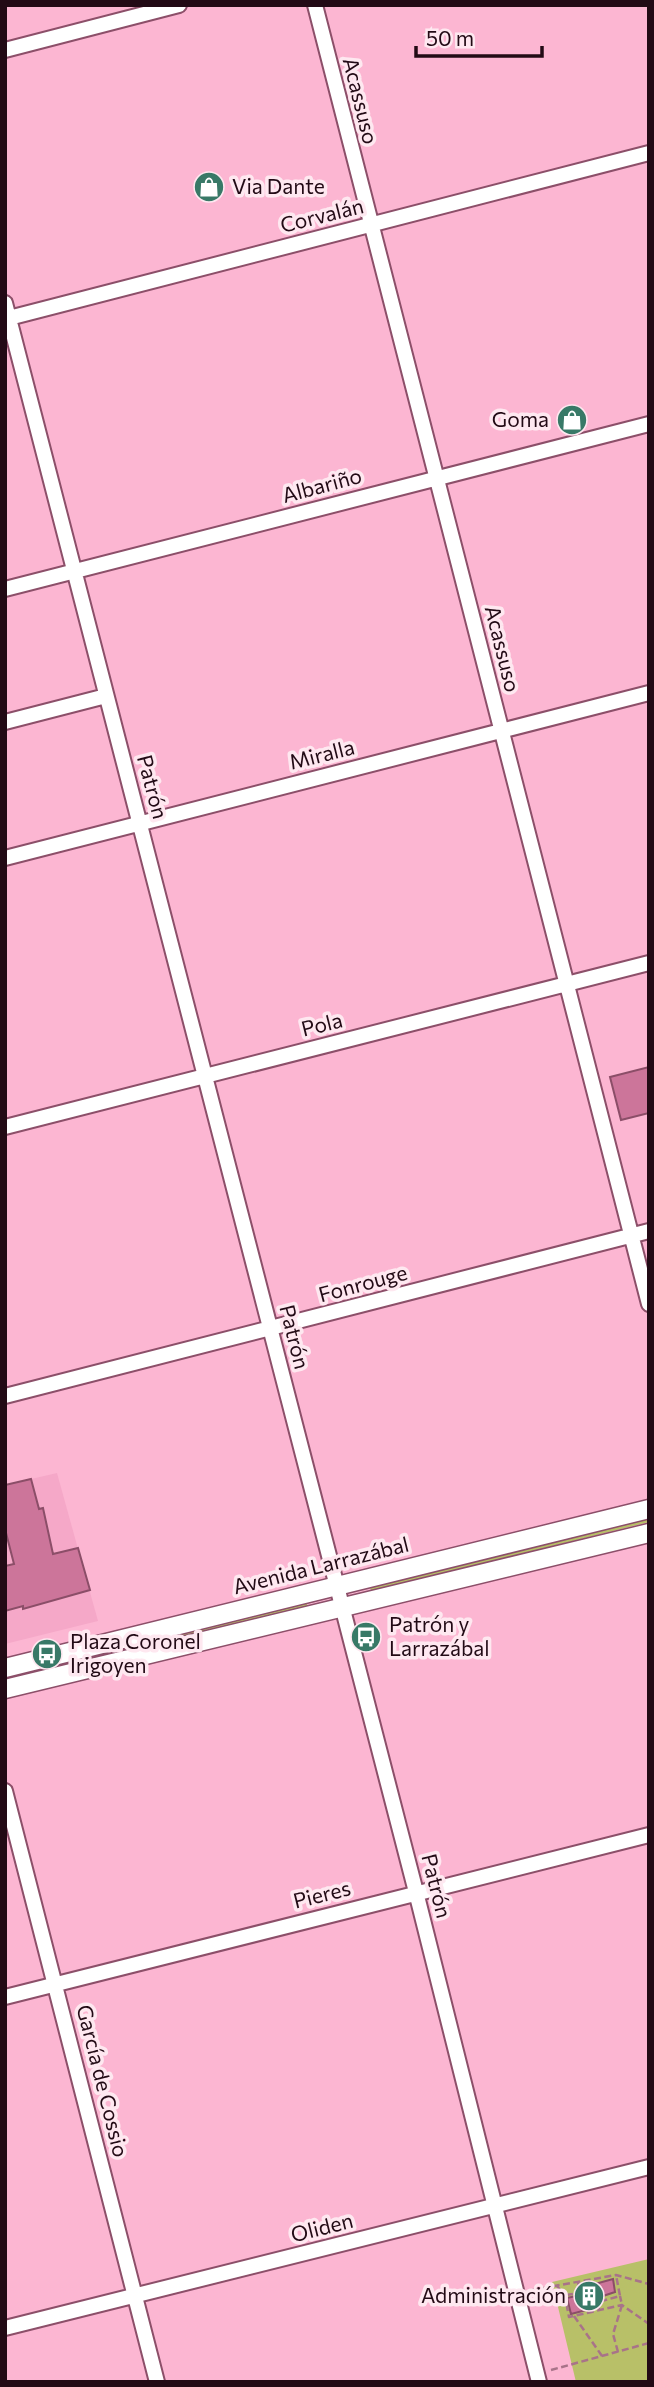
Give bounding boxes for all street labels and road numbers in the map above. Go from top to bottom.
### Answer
street label: Acassuso [339,55,384,146]
street label: Corvalán [277,192,366,237]
street label: Albariño [279,462,364,507]
street label: Acassuso [481,603,526,694]
street label: Miralla [286,733,357,774]
street label: Patrón [133,752,174,821]
street label: Pola [298,1006,345,1041]
street label: Fonrouge [316,1259,410,1306]
street label: Patrón [275,1302,315,1371]
street label: Avenida Larrazábal [230,1531,411,1598]
street label: Patrón [417,1851,457,1920]
street label: Pieres [290,1874,353,1913]
street label: García de Cossio [72,2002,134,2159]
street label: Oliden [288,2207,355,2246]

